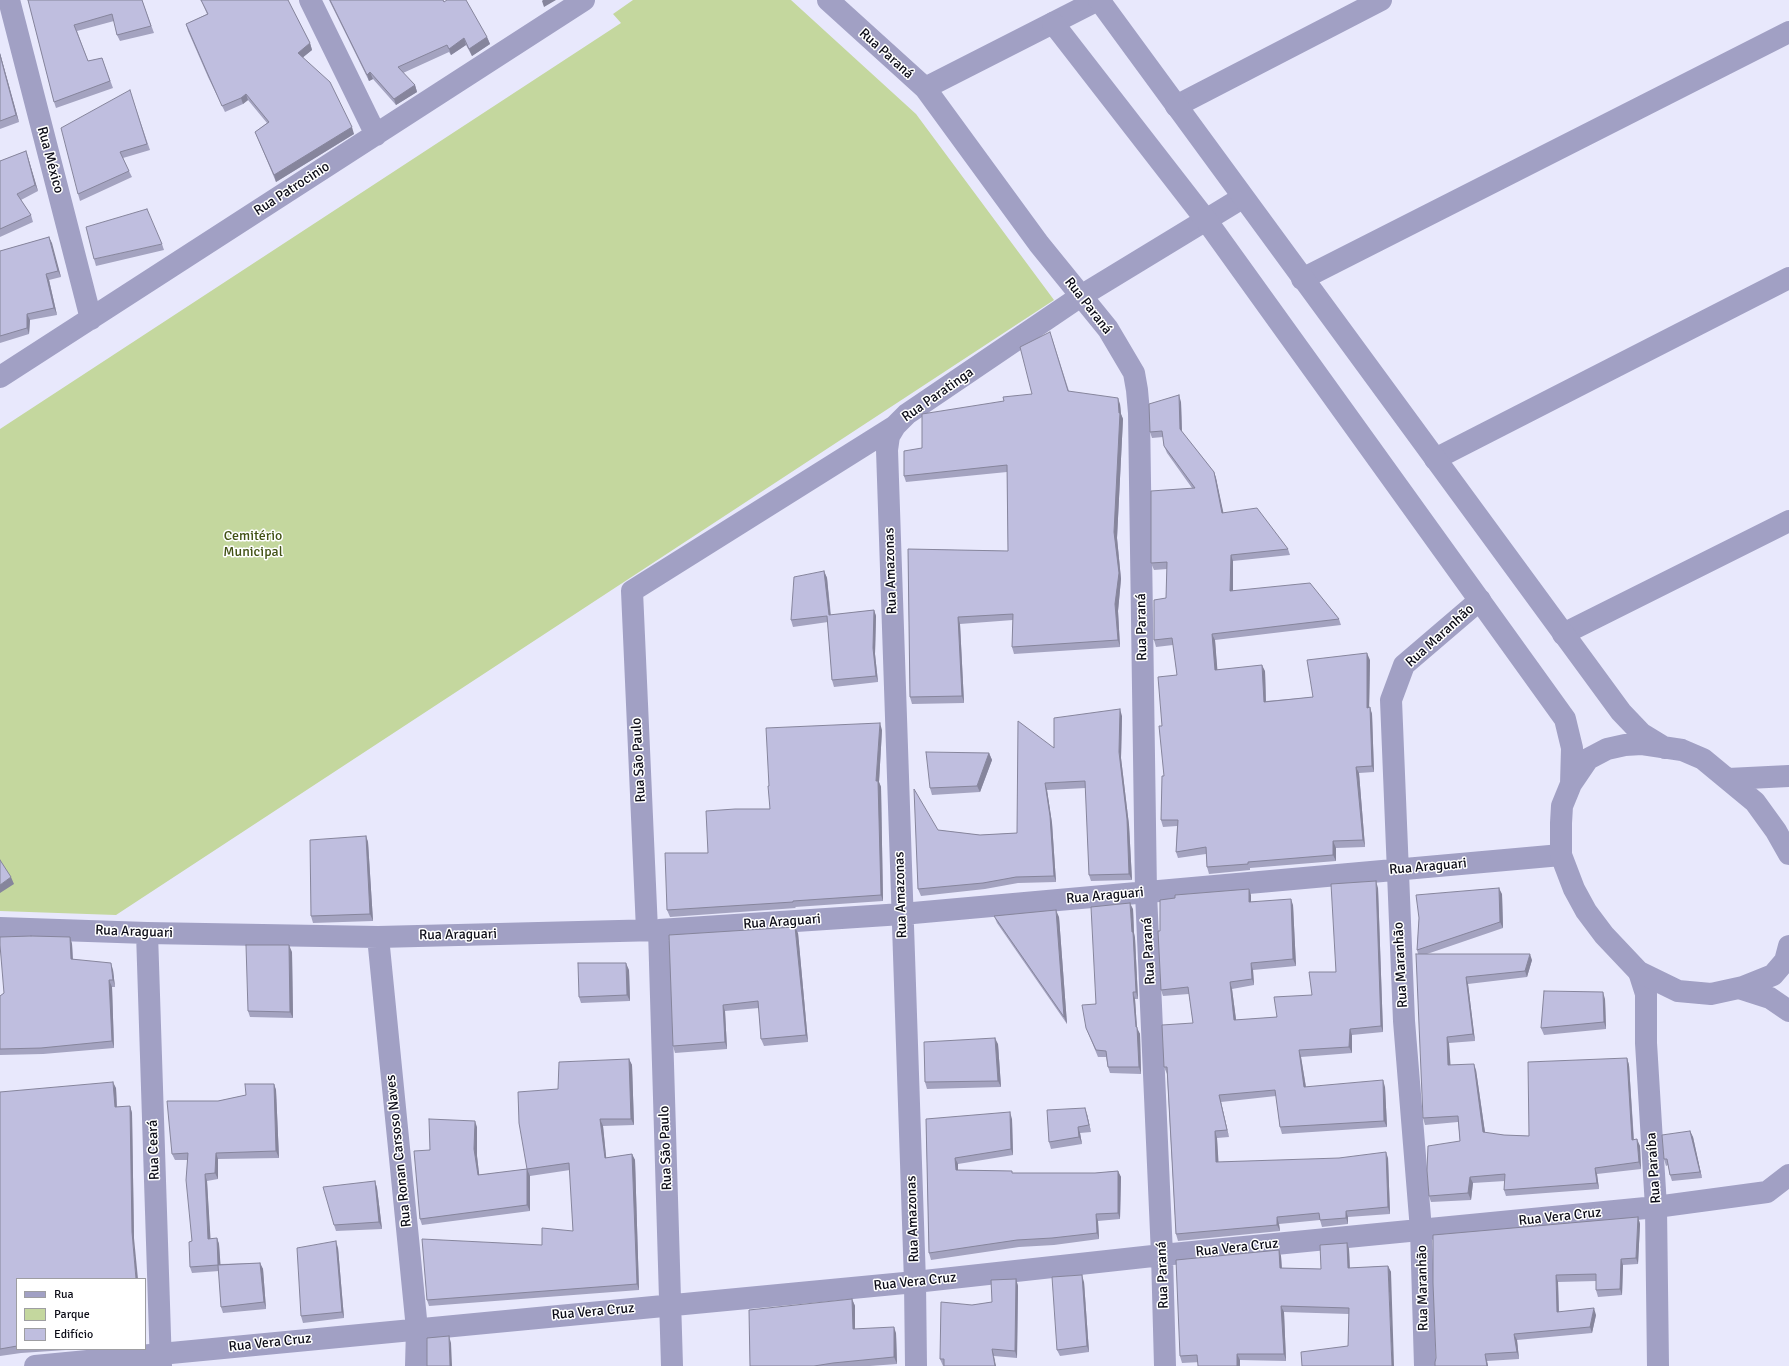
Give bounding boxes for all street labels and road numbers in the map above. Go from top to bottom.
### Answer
street label: Rua Paraná [855,25,917,83]
street label: Rua México [33,125,67,195]
street label: Rua Patrocinio [251,158,333,220]
street label: Rua Paraná [1061,274,1115,338]
street label: Rua Paratinga [899,364,977,426]
street label: Rua Amazonas [881,527,901,615]
street label: Rua Paraná [1133,593,1151,661]
street label: Rua Maranhão [1402,601,1478,671]
street label: Rua São Paulo [628,717,650,803]
street label: Rua Amazonas [891,851,911,939]
street label: Rua Araguari [1388,855,1468,879]
street label: Rua Araguari [1065,884,1145,908]
street label: Rua Araguari [743,911,821,933]
street label: Rua Paraná [1139,917,1159,985]
street label: Rua Araguari [95,922,173,942]
street label: Rua Maranhão [1390,922,1412,1008]
street label: Rua Araguari [419,926,497,944]
street label: Rua Ronan Carsoso Naves [383,1074,415,1228]
street label: Rua São Paulo [656,1105,676,1191]
street label: Rua Ceará [145,1119,163,1181]
street label: Rua Paraíba [1643,1132,1665,1204]
street label: Rua Amazonas [903,1175,923,1263]
street label: Rua Vera Cruz [1518,1204,1602,1230]
street label: Rua Vera Cruz [1195,1235,1279,1261]
street label: Rua Paraná [1153,1241,1173,1309]
street label: Rua Maranhão [1414,1245,1432,1331]
street label: Rua Vera Cruz [873,1269,957,1295]
street label: Rua Vera Cruz [551,1300,635,1324]
street label: Rua Vera Cruz [228,1330,312,1356]

